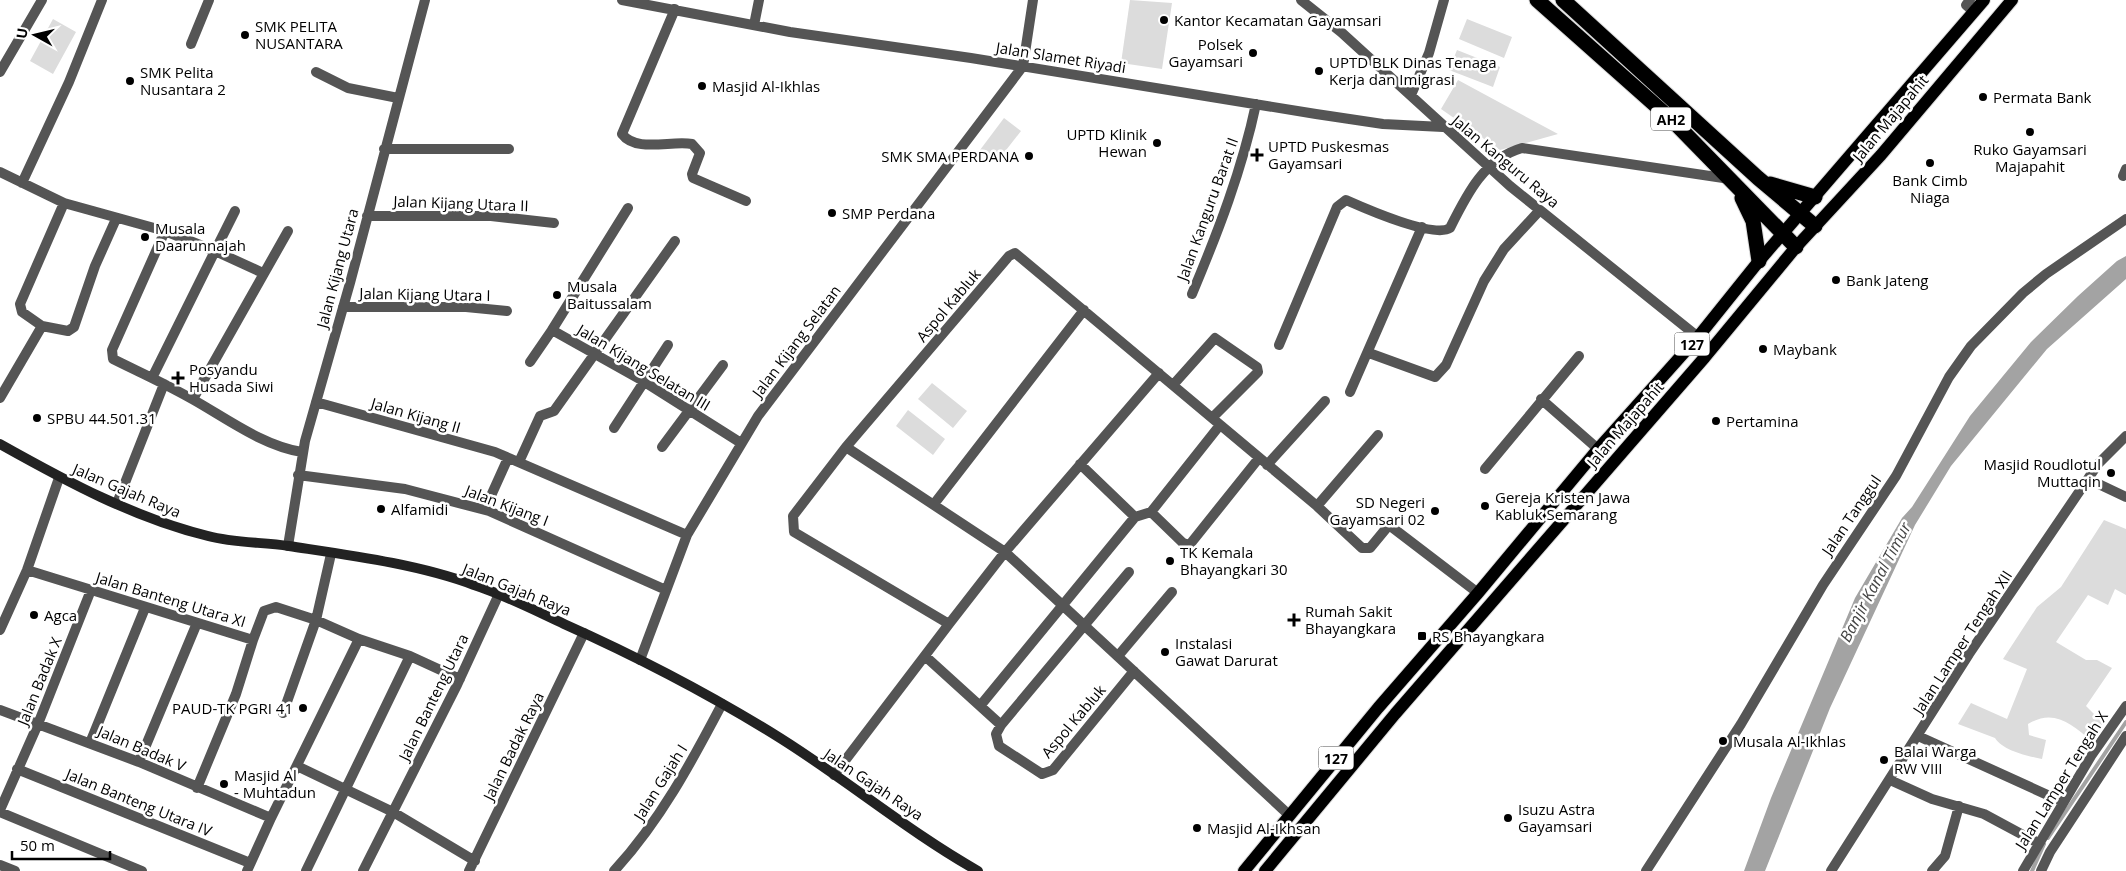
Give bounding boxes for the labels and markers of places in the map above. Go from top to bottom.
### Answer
place label: Kantor Kecamatan Gayamsari [1174,10,1382,30]
marker: Kantor Kecamatan Gayamsari [1158,14,1170,26]
place label: SMK PELITA NUSANTARA [255,16,343,53]
marker: SMK PELITA NUSANTARA [239,29,251,41]
place label: Polsek Gayamsari [1169,34,1243,71]
marker: Polsek Gayamsari [1247,47,1259,59]
place label: UPTD BLK Dinas Tenaga Kerja dan Imigrasi [1329,52,1497,89]
place label: SMK Pelita Nusantara 2 [140,62,226,99]
marker: UPTD BLK Dinas Tenaga Kerja dan Imigrasi [1313,65,1325,77]
marker: SMK Pelita Nusantara 2 [124,75,136,87]
place label: Masjid Al-Ikhlas [712,76,820,96]
marker: Masjid Al-Ikhlas [696,80,708,92]
place label: Permata Bank [1993,87,2092,107]
marker: Permata Bank [1977,91,1989,103]
place label: UPTD Klinik Hewan [1066,124,1147,161]
marker: Ruko Gayamsari Majapahit [2024,126,2036,138]
place label: UPTD Puskesmas Gayamsari [1268,136,1389,173]
marker: UPTD Klinik Hewan [1151,137,1163,149]
place label: Ruko Gayamsari Majapahit [1973,139,2087,176]
place label: SMK SMA PERDANA [881,146,1020,166]
marker: UPTD Puskesmas Gayamsari [1250,148,1264,162]
marker: SMK SMA PERDANA [1023,150,1035,162]
marker: Bank Cimb Niaga [1924,157,1936,169]
place label: Bank Cimb Niaga [1892,170,1968,207]
place label: SMP Perdana [842,203,935,223]
marker: SMP Perdana [826,207,838,219]
place label: Musala Daarunnajah [155,218,246,255]
marker: Musala Daarunnajah [139,231,151,243]
place label: Bank Jateng [1846,270,1928,290]
marker: Bank Jateng [1830,274,1842,286]
place label: Musala Baitussalam [567,276,652,313]
marker: Musala Baitussalam [551,289,563,301]
place label: Maybank [1773,339,1837,359]
marker: Maybank [1757,343,1769,355]
place label: Posyandu Husada Siwi [189,359,274,396]
marker: Posyandu Husada Siwi [171,371,185,385]
place label: SPBU 44.501.31 [47,408,157,428]
place label: Pertamina [1726,411,1798,431]
marker: SPBU 44.501.31 [31,412,43,424]
marker: Pertamina [1710,415,1722,427]
place label: Masjid Roudlotul Muttaqin [1984,454,2101,491]
marker: Masjid Roudlotul Muttaqin [2105,467,2117,479]
place label: Gereja Kristen Jawa Kabluk Semarang [1495,487,1630,524]
place label: SD Negeri Gayamsari 02 [1330,492,1425,529]
place label: Alfamidi [391,499,448,519]
marker: Gereja Kristen Jawa Kabluk Semarang [1479,500,1491,512]
marker: Alfamidi [375,503,387,515]
marker: SD Negeri Gayamsari 02 [1429,505,1441,517]
place label: TK Kemala Bhayangkari 30 [1180,542,1288,579]
marker: TK Kemala Bhayangkari 30 [1164,555,1176,567]
place label: Rumah Sakit Bhayangkara [1305,601,1396,638]
place label: Agca [44,605,77,625]
marker: Agca [28,609,40,621]
marker: Rumah Sakit Bhayangkara [1287,613,1301,627]
place label: RS Bhayangkara [1432,626,1544,646]
marker: RS Bhayangkara [1416,630,1428,642]
place label: Instalasi Gawat Darurat [1175,633,1278,670]
marker: Instalasi Gawat Darurat [1159,646,1171,658]
place label: PAUD-TK PGRI 41 [172,698,293,718]
marker: PAUD-TK PGRI 41 [297,702,309,714]
place label: Musala Al-Ikhlas [1733,731,1846,751]
marker: Musala Al-Ikhlas [1717,735,1729,747]
place label: Balai Warga RW VIII [1894,741,1977,778]
marker: Balai Warga RW VIII [1878,754,1890,766]
place label: Masjid Al - Muhtadun [234,765,316,802]
marker: Masjid Al - Muhtadun [218,778,230,790]
place label: Isuzu Astra Gayamsari [1518,799,1595,836]
marker: Isuzu Astra Gayamsari [1502,812,1514,824]
place label: Masjid Al-Ikhsan [1207,818,1321,838]
marker: Masjid Al-Ikhsan [1191,822,1203,834]

